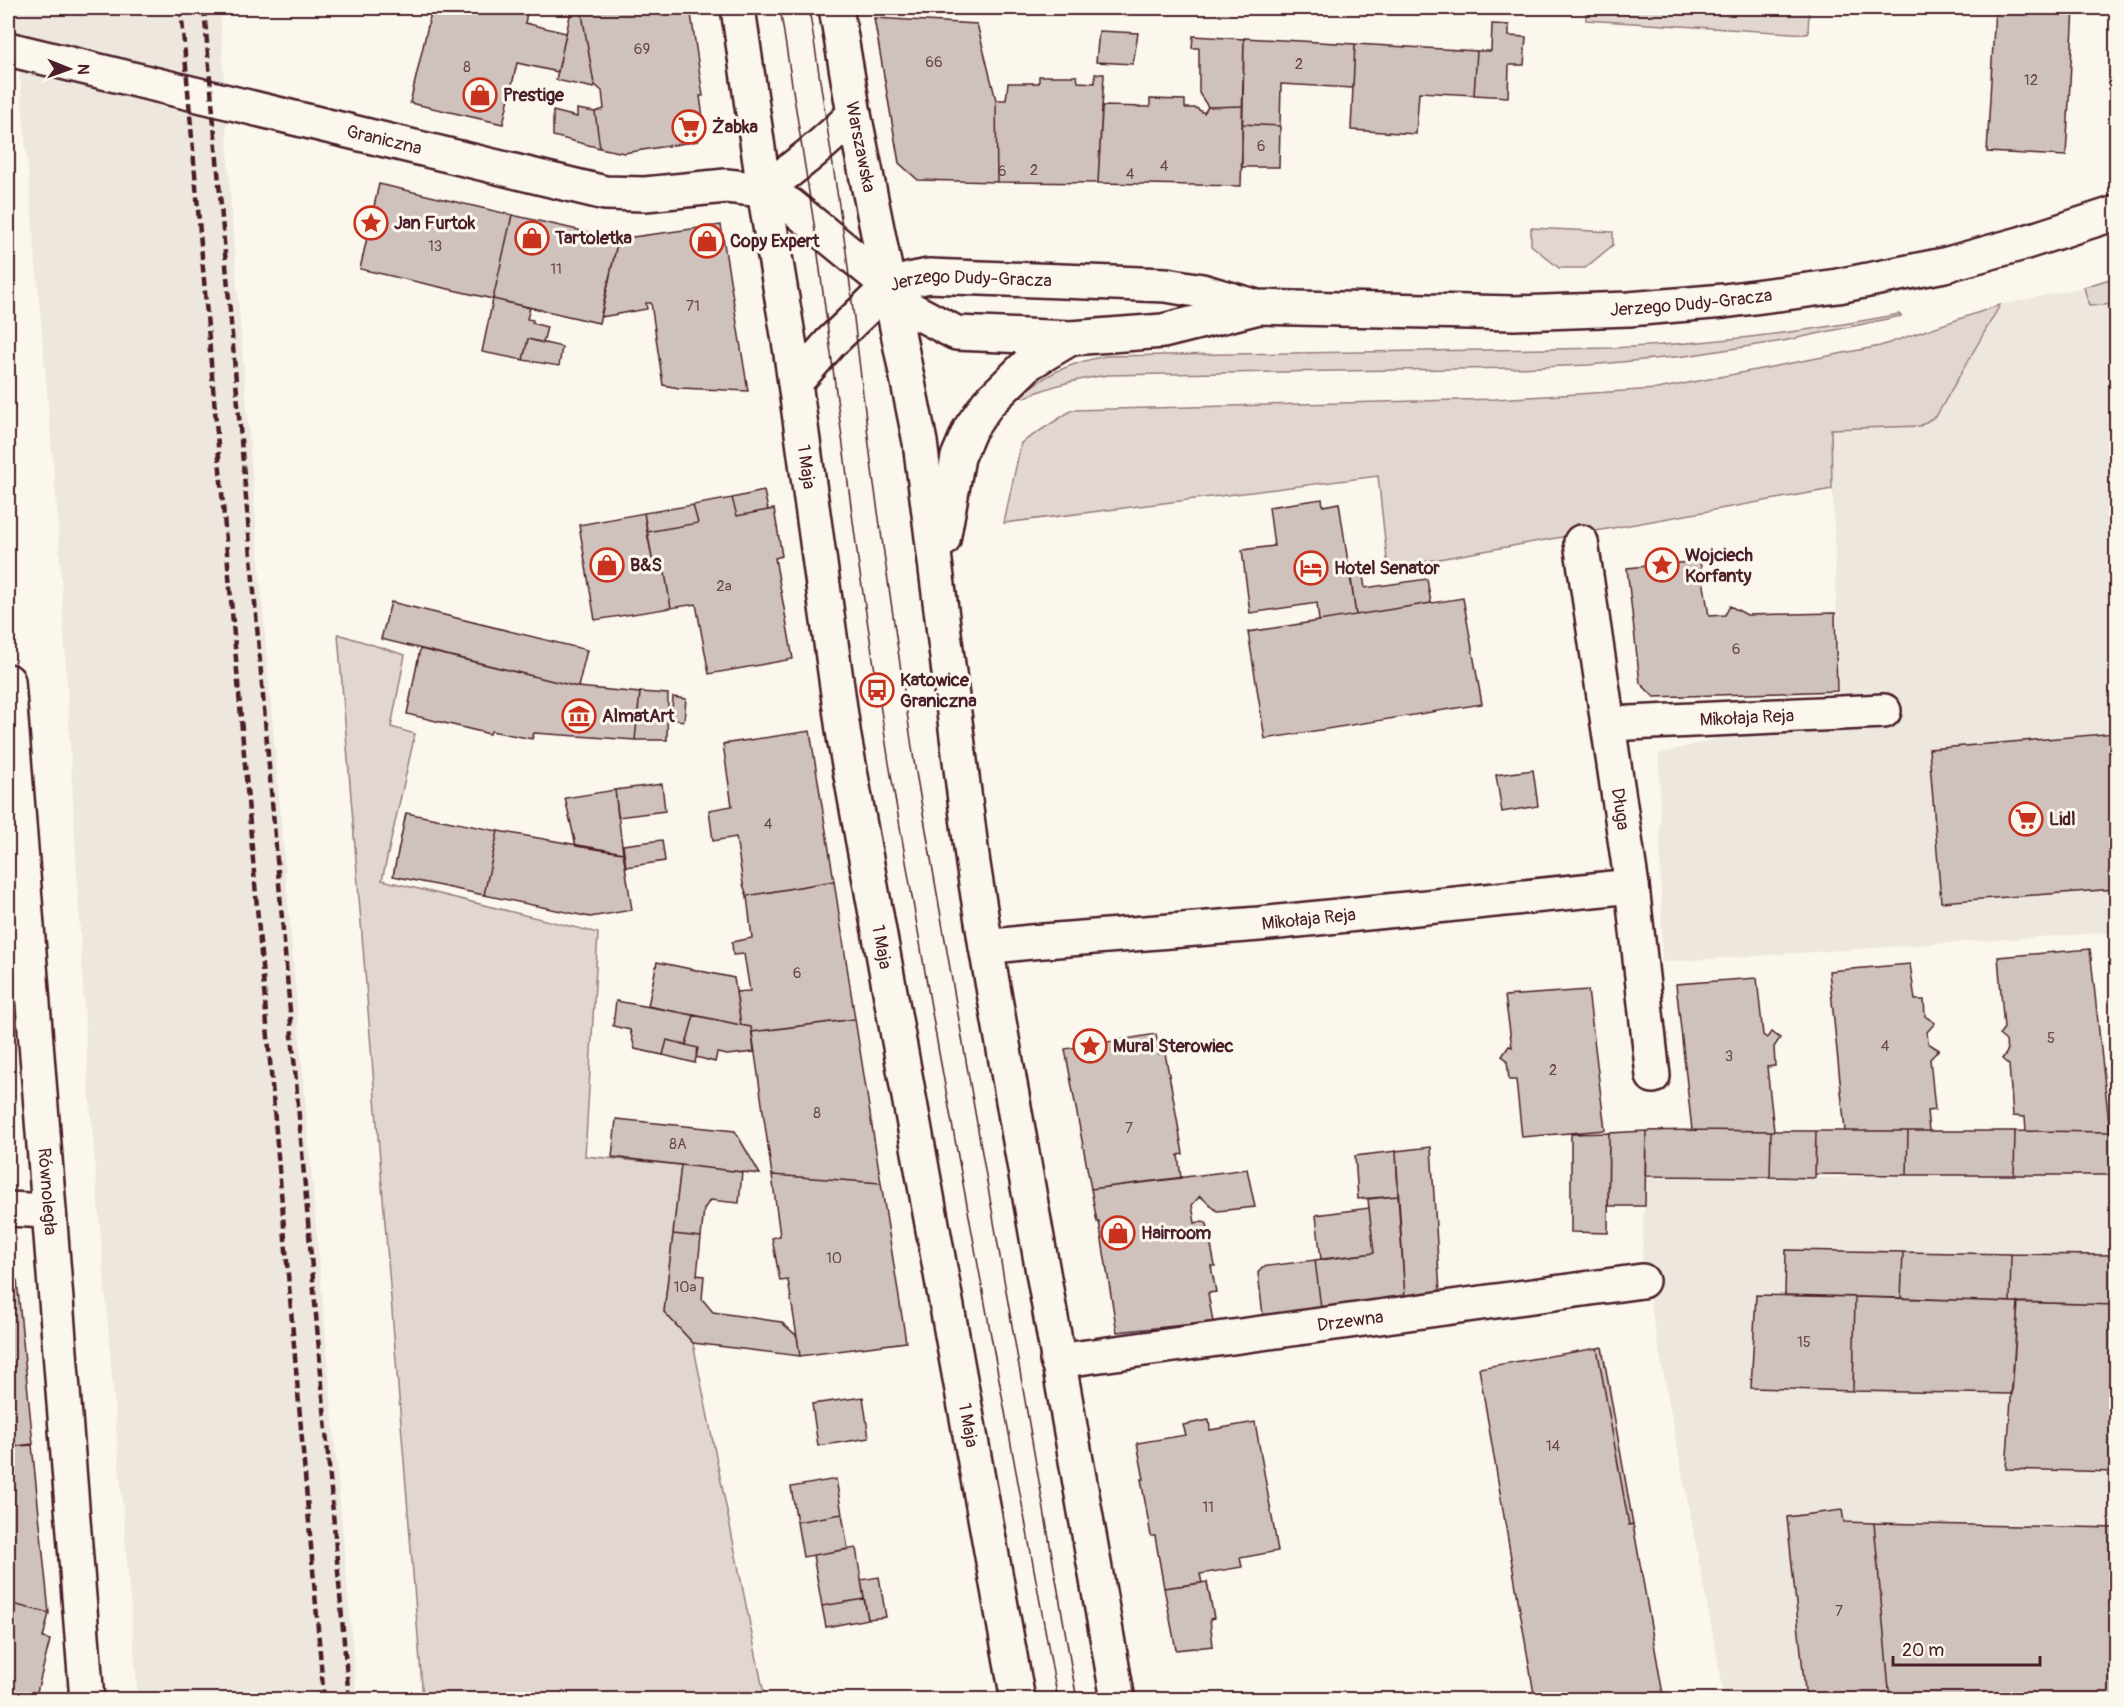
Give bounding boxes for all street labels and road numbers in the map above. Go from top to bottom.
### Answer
street label: Warszawska [841,100,881,194]
street label: Graniczna [344,120,424,160]
street label: Jerzego Dudy-Gracza [887,264,1052,297]
street label: Jerzego Dudy-Gracza [1610,283,1774,321]
street label: 1 Maja [792,443,821,491]
street label: Mikołaja Reja [1699,704,1795,731]
street label: Długa [1606,786,1635,832]
street label: Mikołaja Reja [1261,903,1357,935]
street label: 1 Maja [867,923,897,971]
street label: Równoległa [33,1147,62,1236]
street label: Drzewna [1316,1305,1385,1337]
street label: 1 Maja [953,1401,984,1449]

